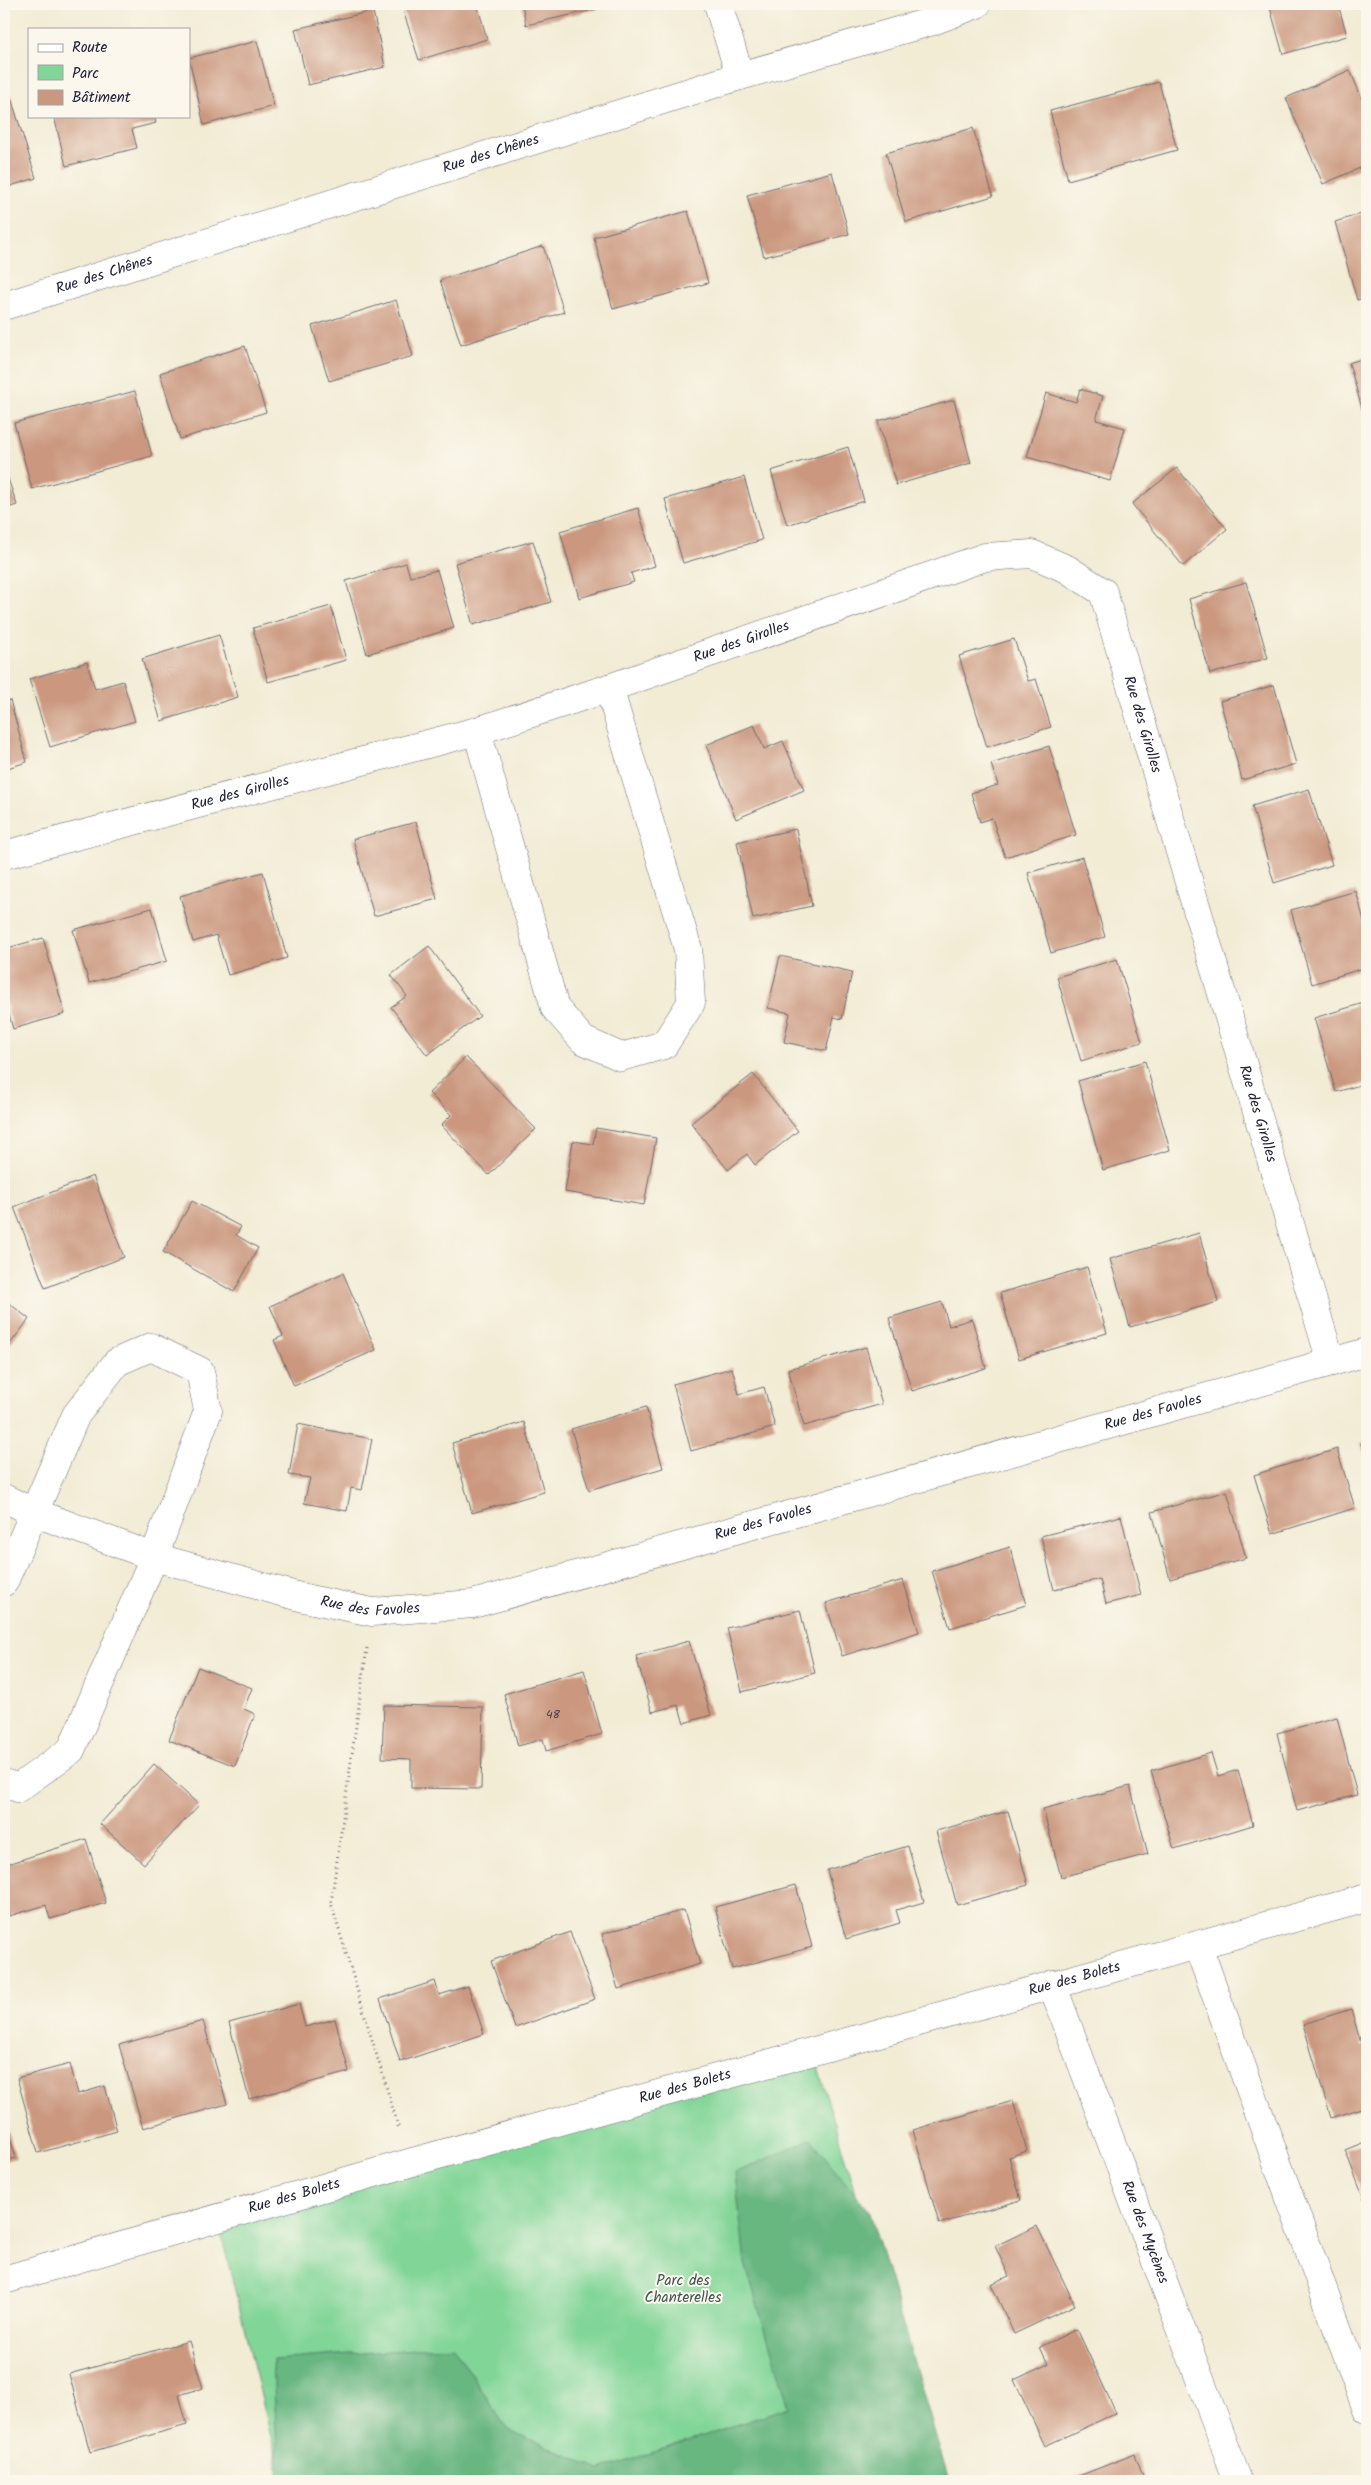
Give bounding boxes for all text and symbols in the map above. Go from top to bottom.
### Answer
legend [28,28,190,118]
text: Route [72,36,108,60]
text: Parc [72,62,99,86]
text: Bâtiment [72,86,131,110]
street label: Rue des Chênes [439,127,543,180]
street label: Rue des Chênes [53,248,156,301]
street label: Rue des Girolles [690,614,793,670]
street label: Rue des Girolles [1116,673,1168,777]
street label: Rue des Girolles [188,769,292,817]
street label: Rue des Girolles [1232,1062,1283,1166]
street label: Rue des Favoles [1101,1387,1205,1437]
street label: Rue des Favoles [712,1497,815,1547]
street label: Rue des Favoles [318,1590,421,1624]
house number: 48 [546,1705,561,1724]
street label: Rue des Bolets [1026,1955,1124,2003]
street label: Rue des Bolets [636,2062,734,2111]
street label: Rue des Bolets [245,2171,343,2221]
street label: Rue des Mycènes [1115,2177,1175,2288]
park label: Parc des Chanterelles [645,2269,722,2310]

